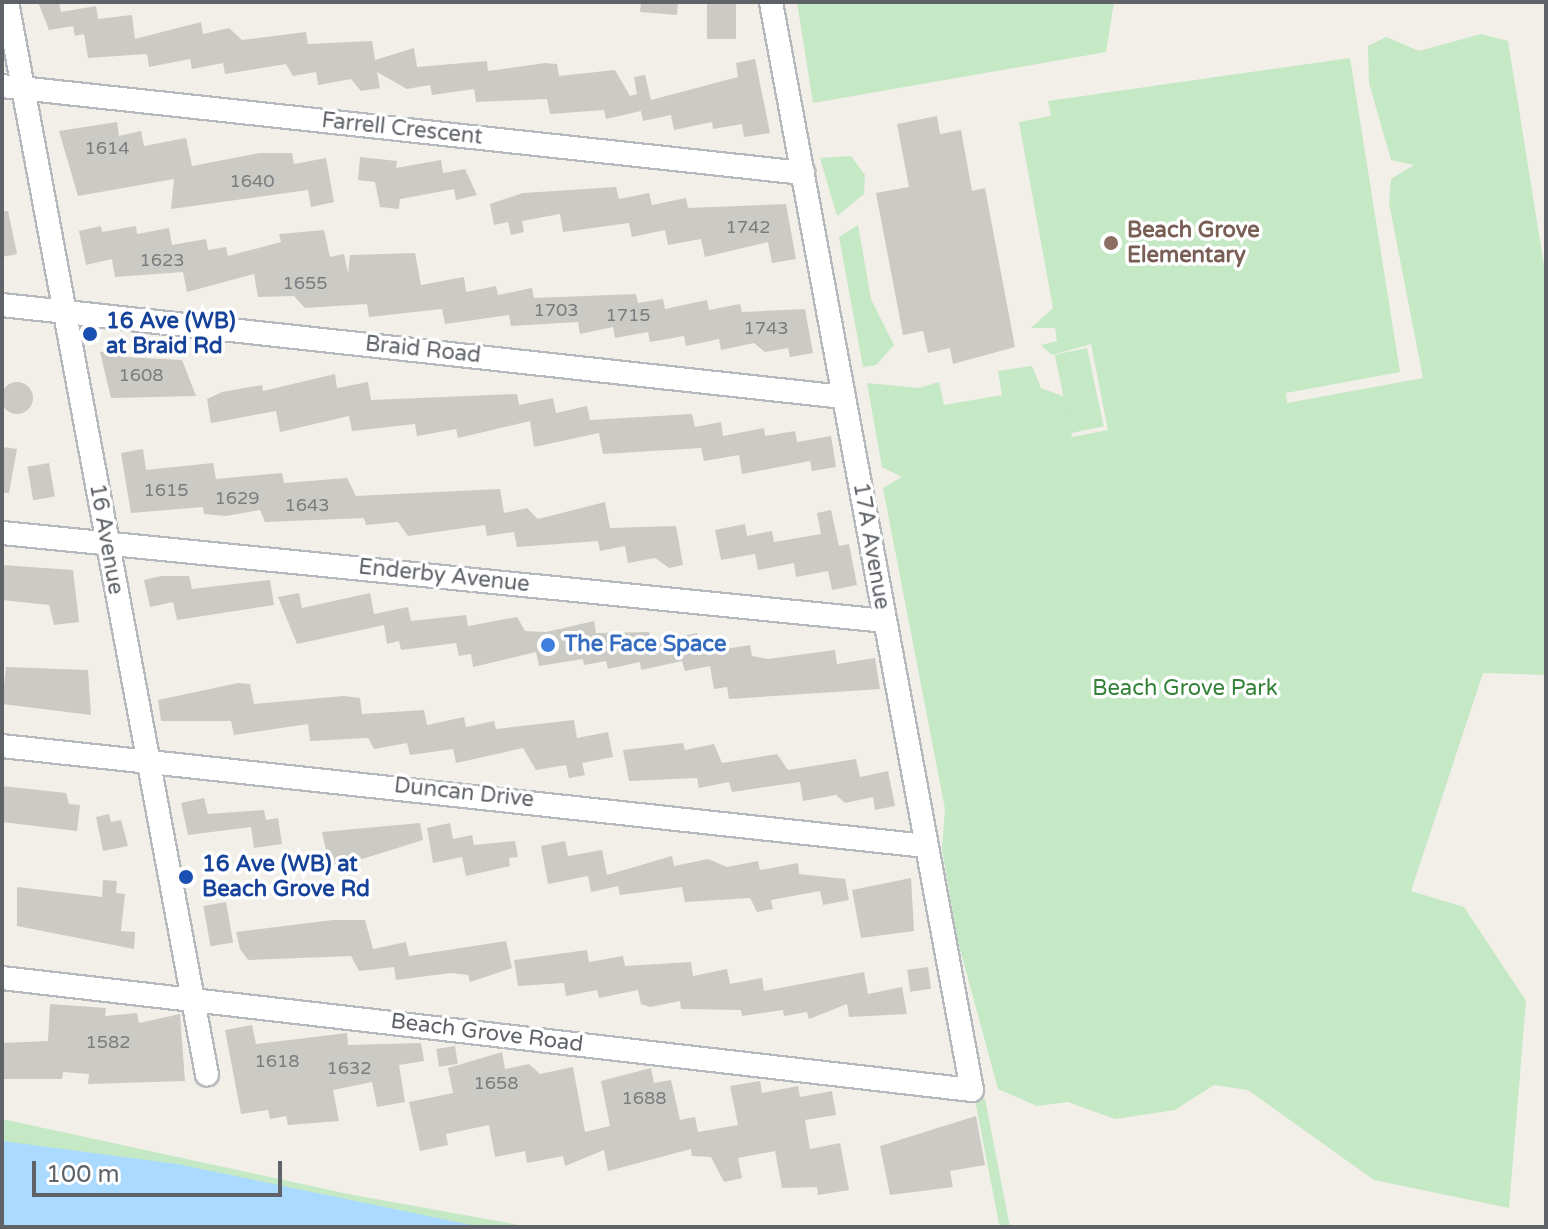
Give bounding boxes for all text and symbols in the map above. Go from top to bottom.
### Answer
street label: Farrell Crescent [320,107,484,151]
house number: 1614 [84,137,130,159]
house number: 1640 [229,170,275,192]
house number: 1742 [725,216,771,238]
place label: Beach Grove Elementary [1127,217,1260,268]
marker: Beach Grove Elementary [1102,234,1120,252]
house number: 1623 [139,249,185,271]
house number: 1655 [282,272,328,294]
house number: 1703 [533,299,579,321]
house number: 1715 [605,304,651,326]
place label: 16 Ave (WB) at Braid Rd [106,308,236,360]
house number: 1743 [743,317,789,339]
marker: 16 Ave (WB) at Braid Rd [81,325,99,343]
street label: Braid Road [364,331,482,369]
house number: 1608 [118,364,164,386]
house number: 1615 [143,479,189,501]
street label: 17A Avenue [847,480,895,612]
street label: 16 Avenue [83,482,129,596]
house number: 1629 [214,487,260,509]
house number: 1643 [284,494,330,516]
street label: Enderby Avenue [357,554,531,598]
place label: The Face Space [564,632,726,658]
marker: The Face Space [539,636,557,654]
park label: Beach Grove Park [1092,676,1278,702]
street label: Duncan Drive [393,773,535,813]
place label: 16 Ave (WB) at Beach Grove Rd [202,851,370,902]
marker: 16 Ave (WB) at Beach Grove Rd [177,868,195,886]
street label: Beach Grove Road [389,1008,585,1058]
house number: 1582 [85,1031,131,1053]
house number: 1618 [254,1050,300,1072]
house number: 1632 [326,1057,372,1079]
house number: 1658 [473,1072,519,1094]
house number: 1688 [621,1087,667,1109]
scale bar [36,1145,286,1195]
text: 100 m [46,1160,120,1189]

